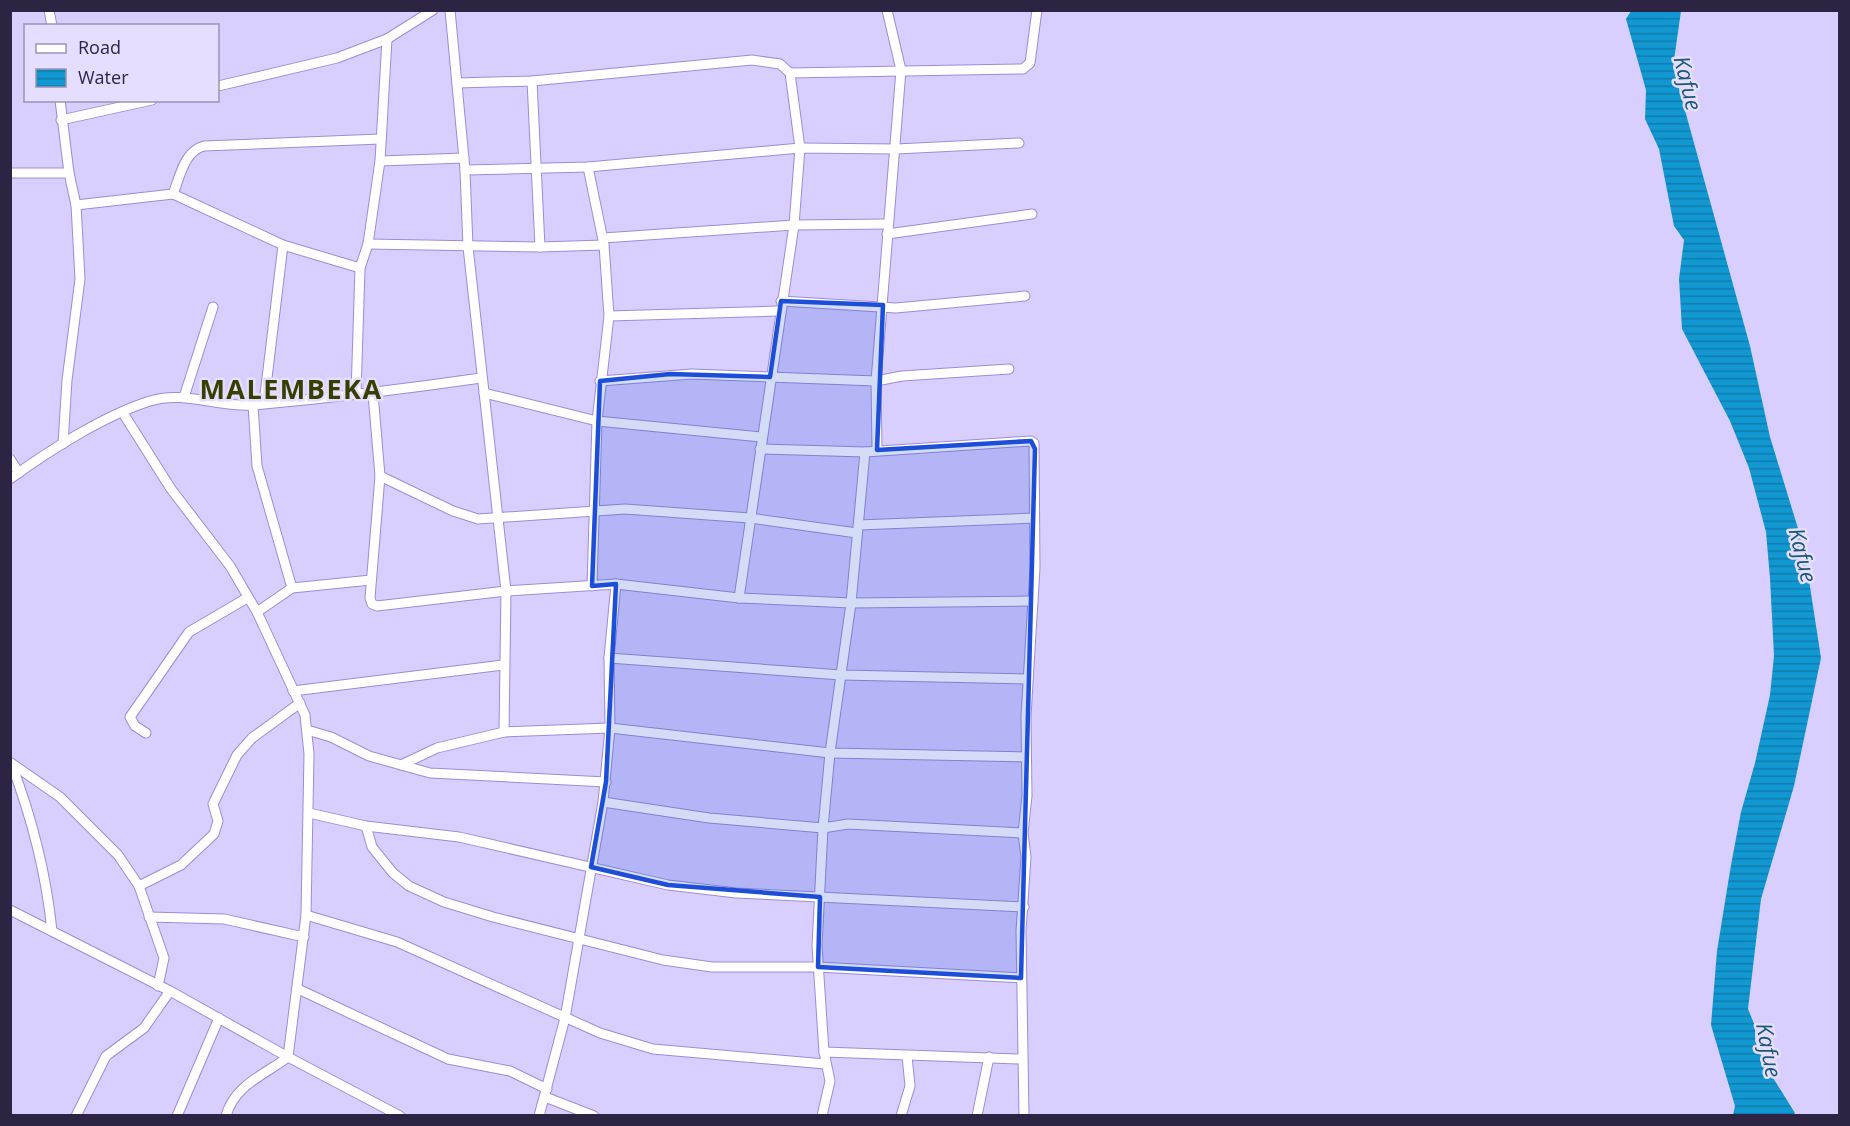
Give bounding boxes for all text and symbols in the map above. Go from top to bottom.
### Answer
legend [24,24,219,102]
text: Road [78,35,121,59]
water label: Kafue [1668,53,1710,113]
text: Water [78,65,129,89]
district label: MALEMBEKA [199,370,383,407]
water label: Kafue [1783,525,1825,585]
water label: Kafue [1750,1020,1790,1080]

